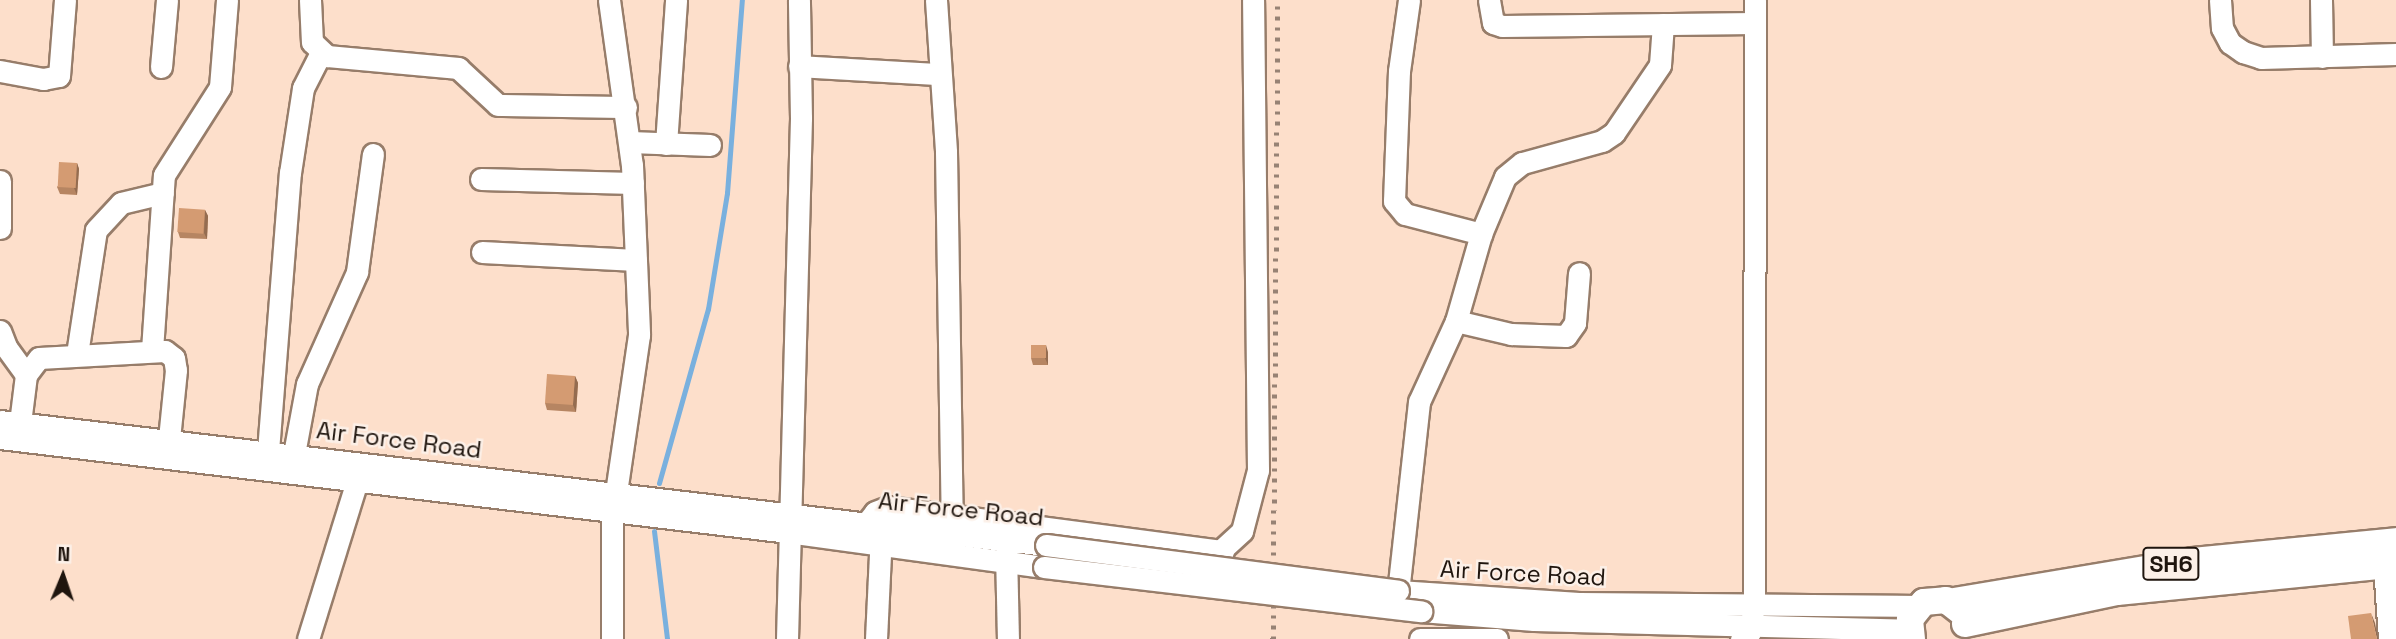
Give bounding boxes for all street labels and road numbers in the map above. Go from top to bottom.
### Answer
street label: Air Force Road [315,416,483,464]
street label: Air Force Road [877,486,1045,532]
road number: SH6 [2141,544,2201,584]
street label: Air Force Road [1439,554,1607,592]

